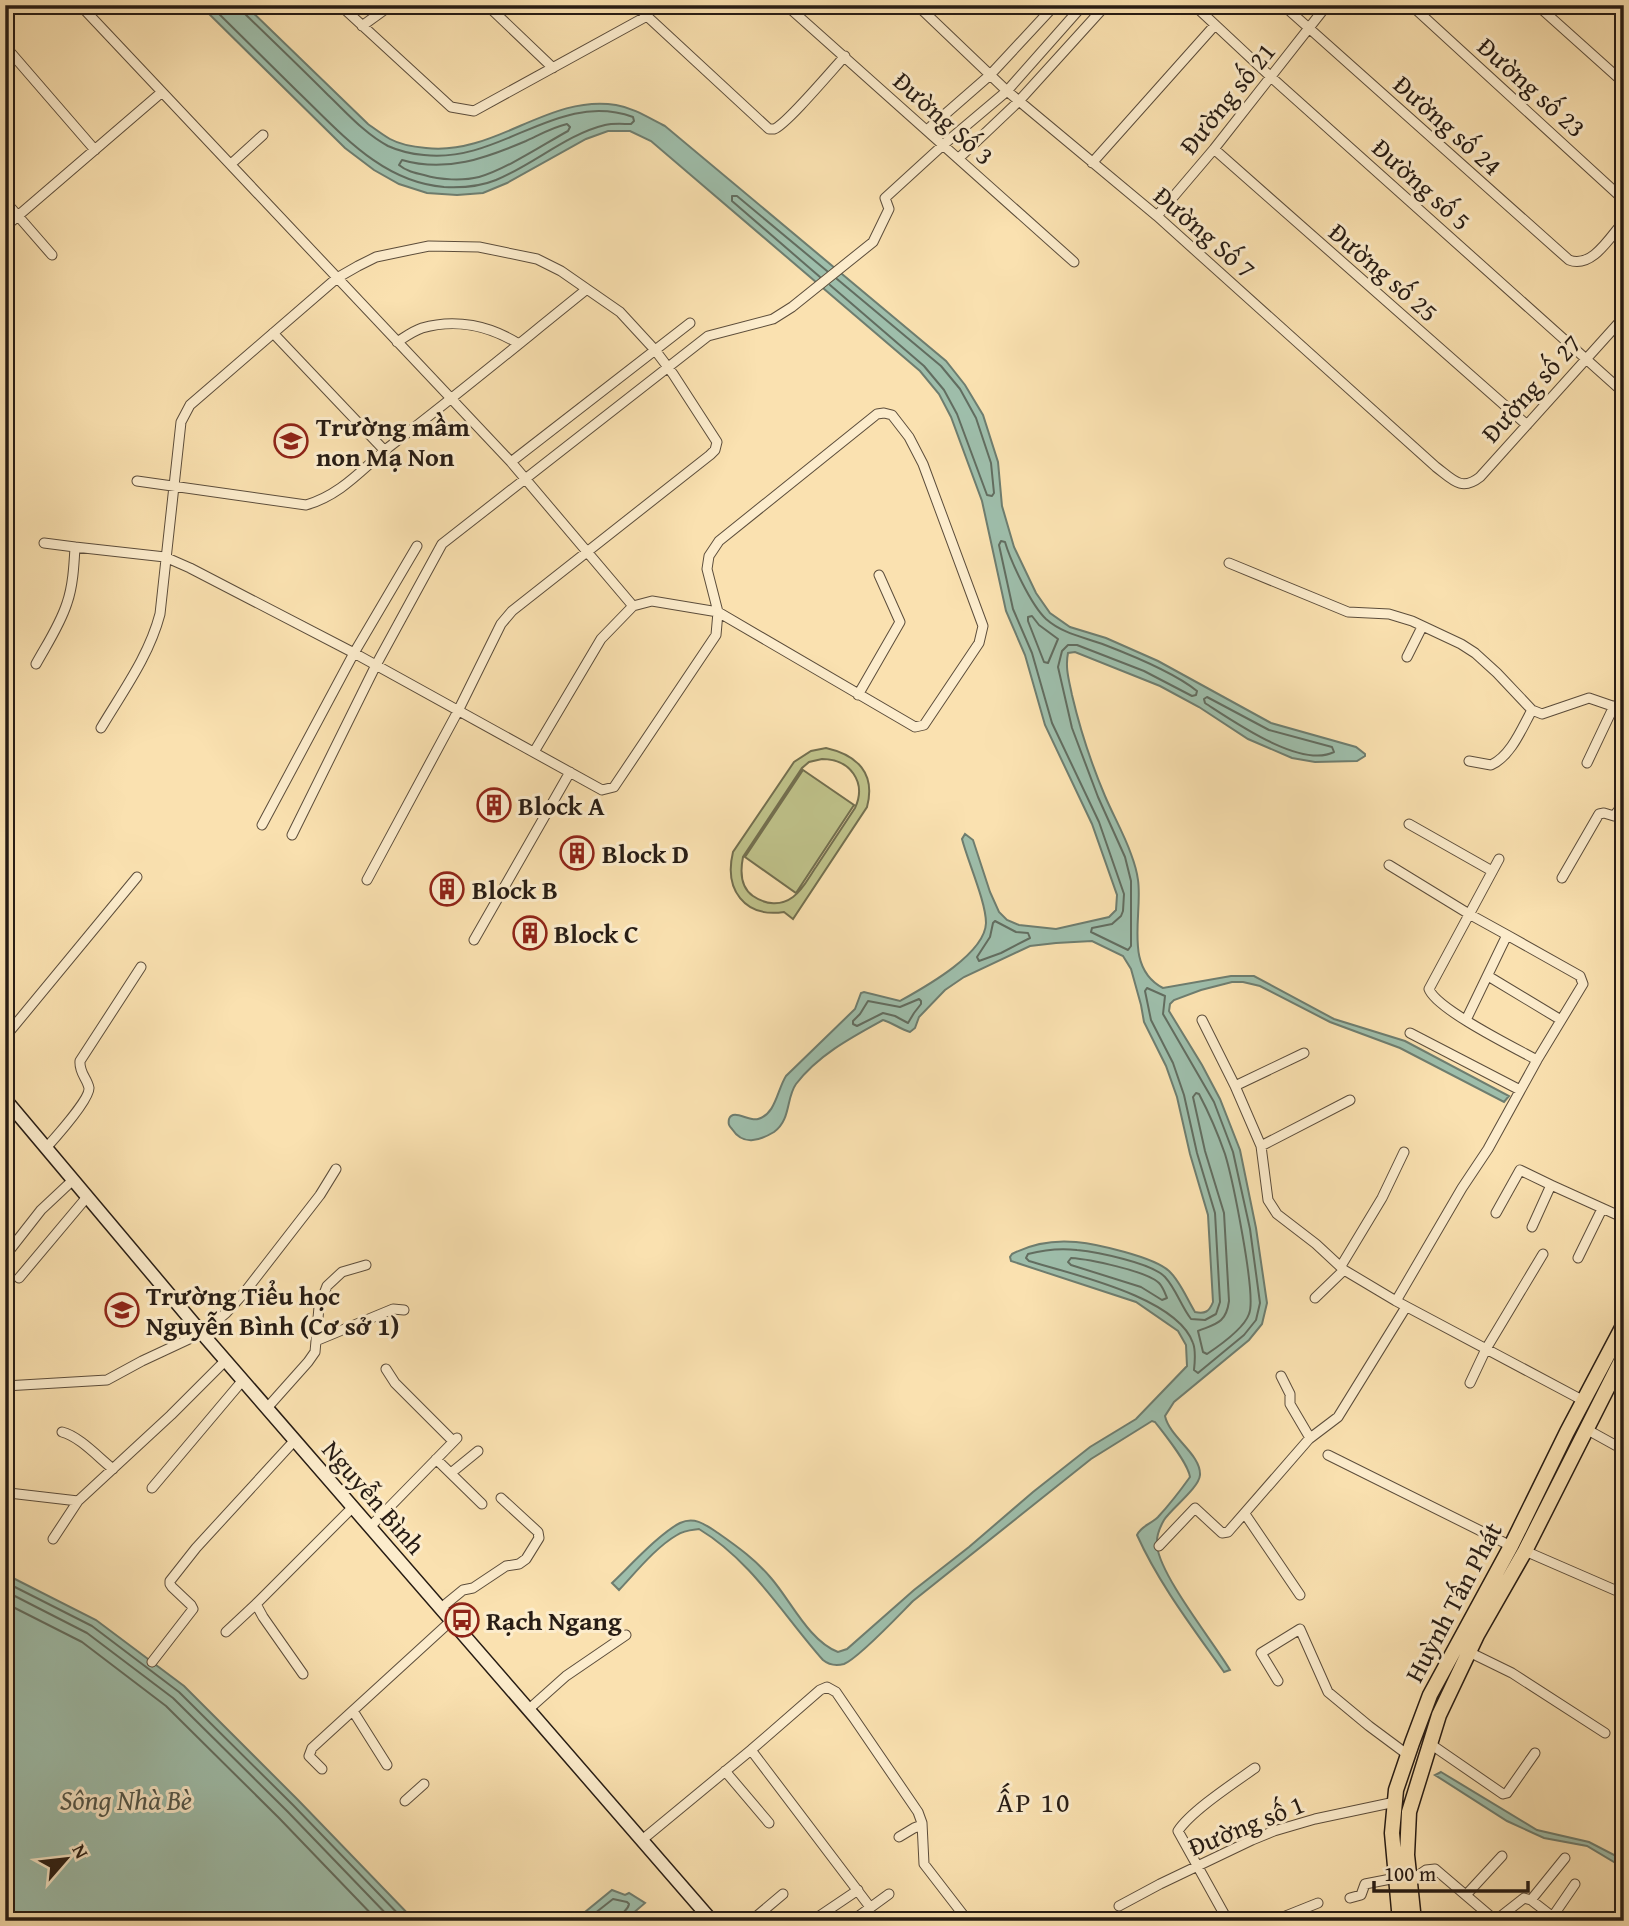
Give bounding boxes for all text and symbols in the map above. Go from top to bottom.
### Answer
street label: Đường số 23 [1469,28,1595,146]
street label: Đường số 21 [1170,34,1284,162]
street label: Đường Số 3 [885,62,1003,174]
street label: Đường số 24 [1385,66,1511,184]
street label: Đường số 5 [1364,129,1480,239]
street label: Đường Số 7 [1145,177,1265,287]
street label: Đường số 25 [1321,213,1447,331]
street label: Đường số 27 [1472,325,1590,451]
place label: Trường mầm non Mạ Non [316,407,471,476]
school or university icon: Trường mầm non Mạ Non [272,422,310,460]
building icon: Block A [475,786,513,824]
place label: Block A [518,786,605,825]
building icon: Block D [558,834,596,872]
place label: Block D [602,834,689,873]
building icon: Block B [428,870,466,908]
place label: Block B [472,870,558,909]
building icon: Block C [511,914,549,952]
place label: Block C [554,914,639,953]
place label: Trường Tiểu học Nguyễn Bình (Cơ sở 1) [146,1276,400,1345]
school or university icon: Trường Tiểu học Nguyễn Bình (Cơ sở 1) [103,1291,141,1329]
street label: Nguyễn Bình [313,1431,435,1563]
street label: Huỳnh Tấn Phát [1394,1515,1512,1689]
bus stop icon: Rạch Ngang [443,1601,481,1639]
place label: Rạch Ngang [486,1601,622,1640]
water label: Sông Nhà Bè [60,1779,192,1820]
district label: ẤP 10 [996,1781,1072,1822]
street label: Đường số 1 [1182,1784,1310,1866]
north arrow [32,1825,102,1895]
text: N [66,1839,96,1863]
scale bar [1374,1849,1528,1893]
text: 100 m [1384,1858,1436,1889]

